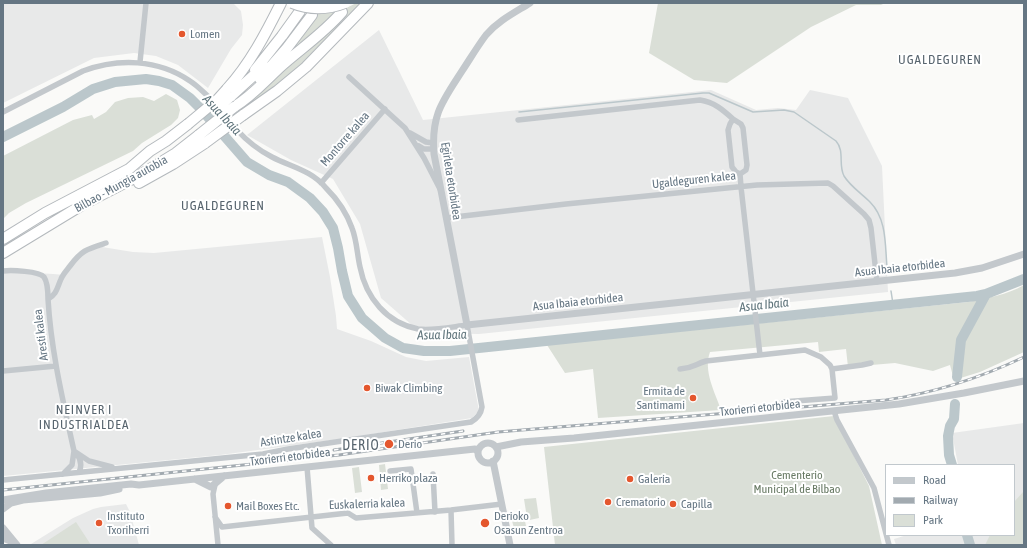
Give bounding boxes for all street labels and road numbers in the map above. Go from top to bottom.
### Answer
street label: Montorre kalea [317,109,373,169]
street label: Egirleta etorbidea [438,141,464,221]
street label: Bilbao - Mungia autobia [72,152,170,216]
street label: Ugaldeguren kalea [651,168,737,192]
street label: Asua Ibaia etorbidea [854,256,946,280]
street label: Asua Ibaia etorbidea [532,290,624,314]
street label: Aresti kalea [31,308,51,362]
street label: Txorierri etorbidea [719,397,801,419]
street label: Astintze kalea [259,426,323,450]
street label: Txorierri etorbidea [249,445,331,469]
street label: Euskalerria kalea [329,495,405,513]

